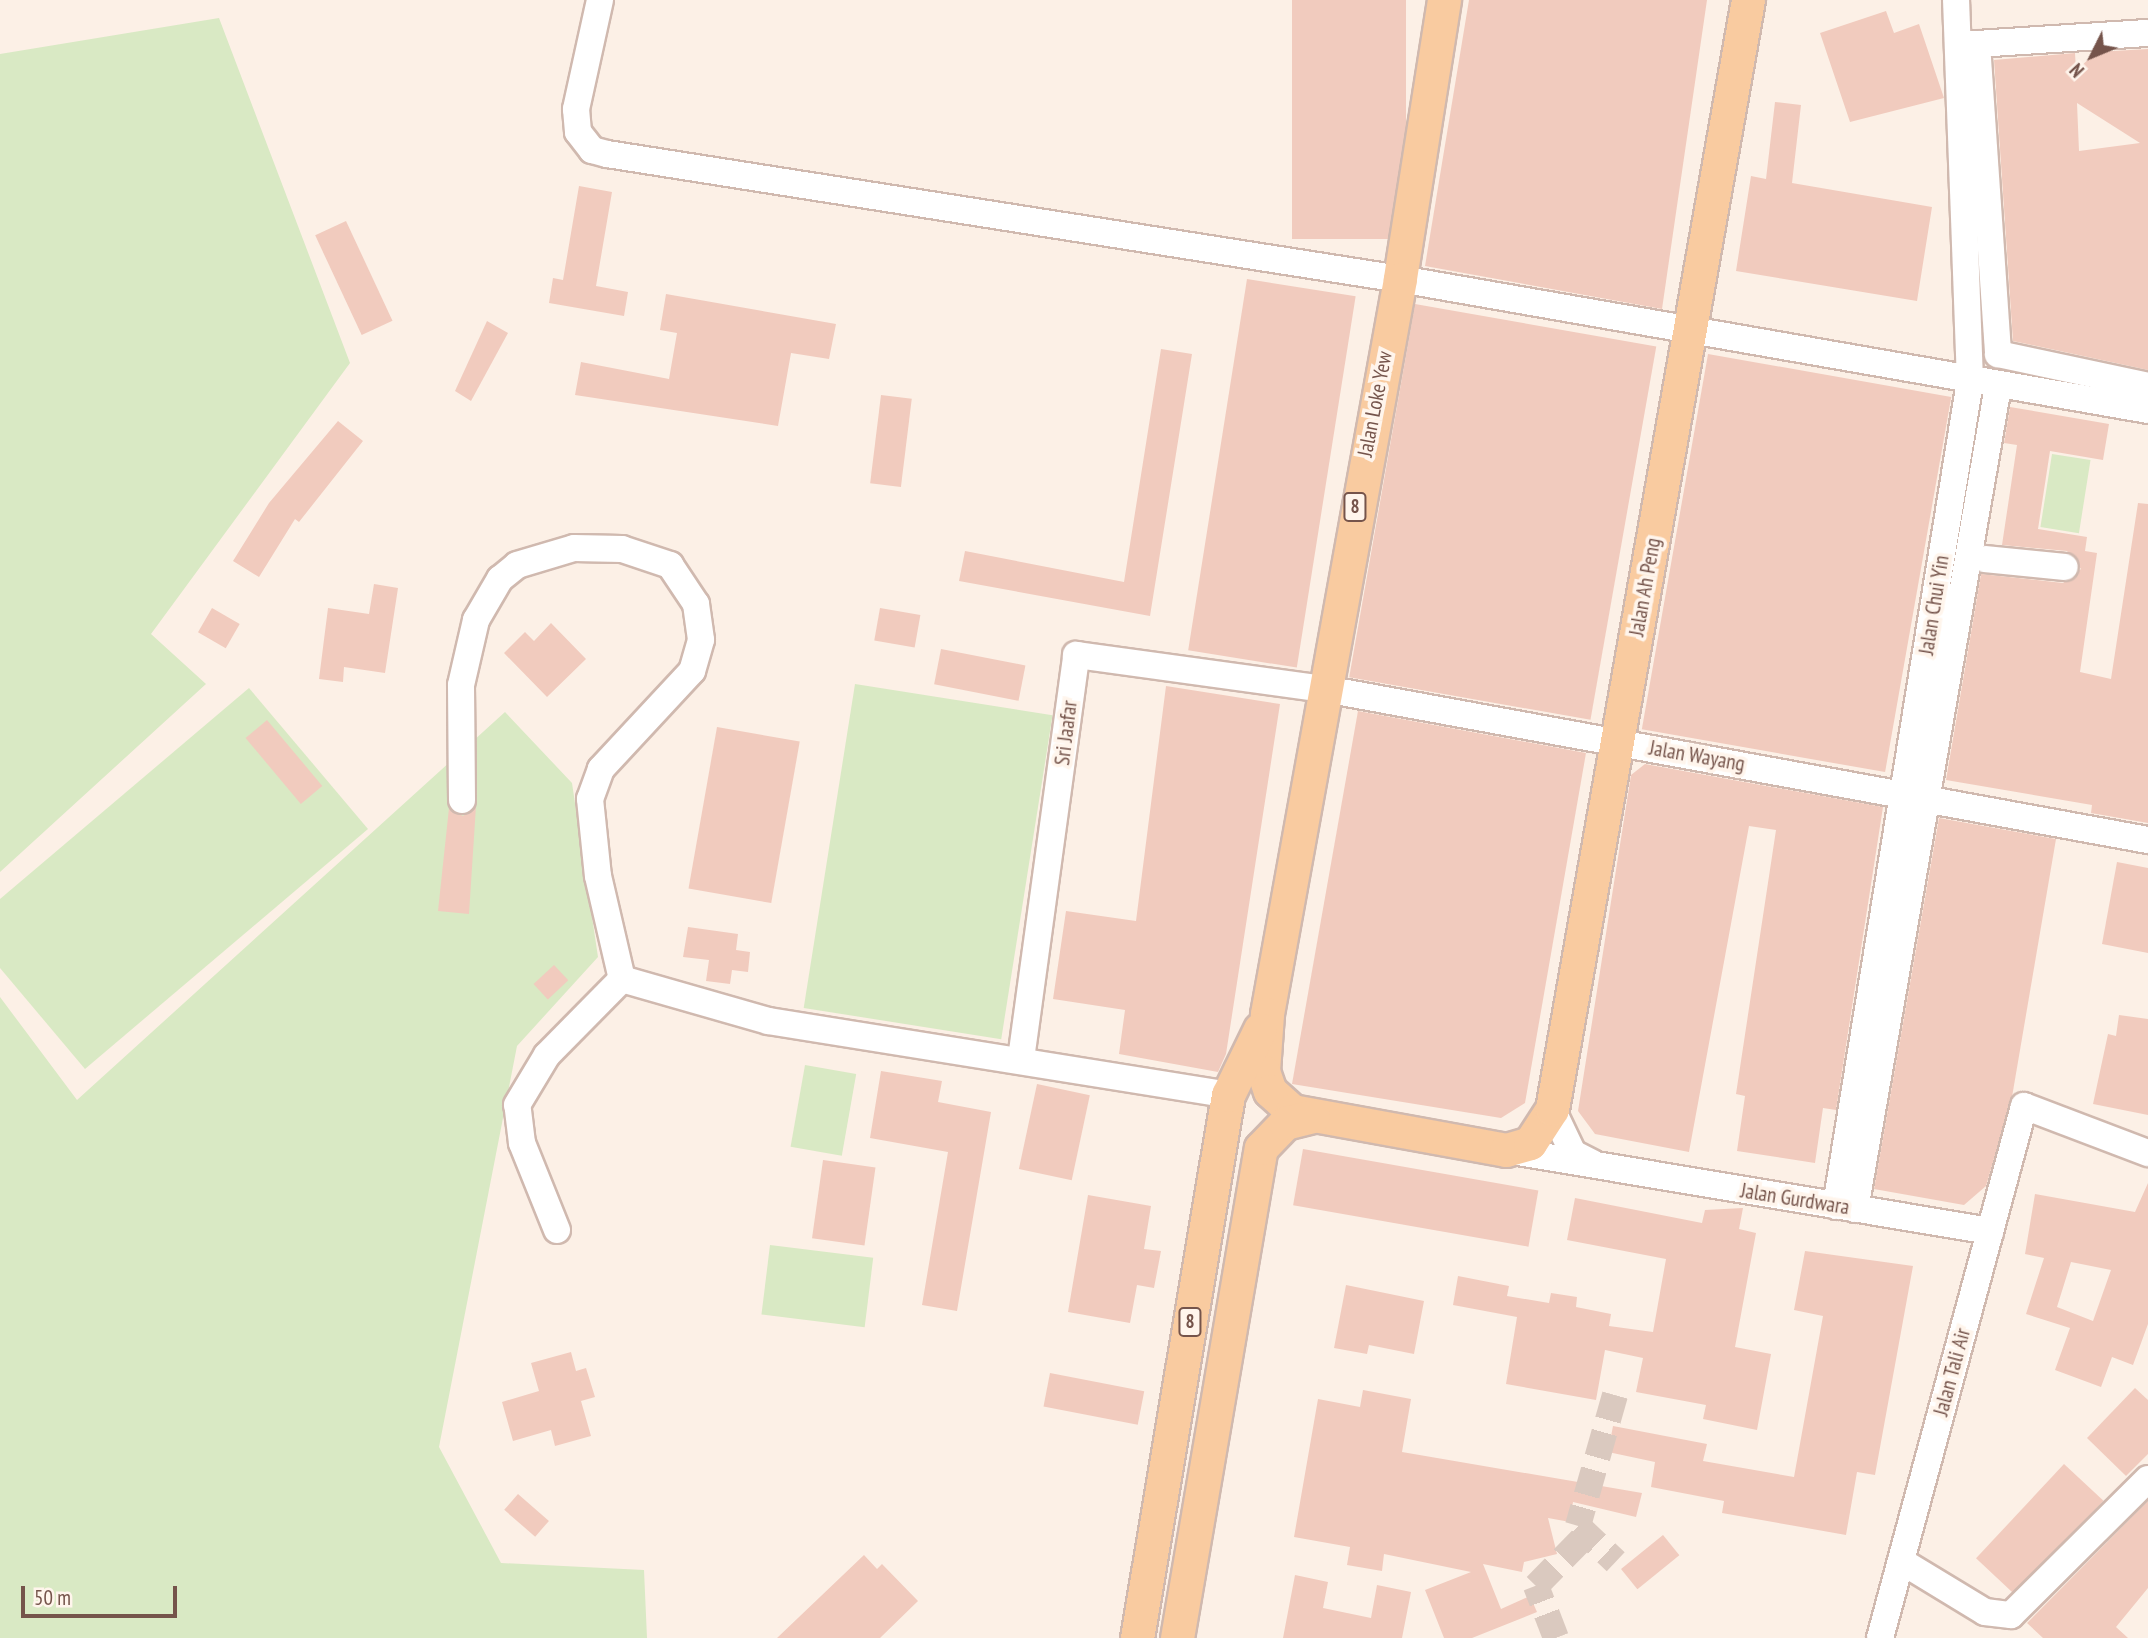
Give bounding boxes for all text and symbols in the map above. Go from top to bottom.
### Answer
north arrow [2057,21,2127,91]
text: N [2064,58,2089,82]
street label: Jalan Loke Yew [1352,349,1398,459]
road number: 8 [1343,492,1367,522]
street label: Jalan Ah Peng [1624,536,1666,638]
street label: Jalan Chui Yin [1914,553,1954,657]
street label: Sri Jaafar [1050,699,1082,767]
street label: Jalan Wayang [1647,735,1747,777]
street label: Jalan Gurdwara [1739,1178,1851,1220]
road number: 8 [1178,1306,1202,1338]
street label: Jalan Tali Air [1928,1325,1976,1419]
scale bar [24,1572,180,1616]
text: 50 m [34,1584,71,1611]

